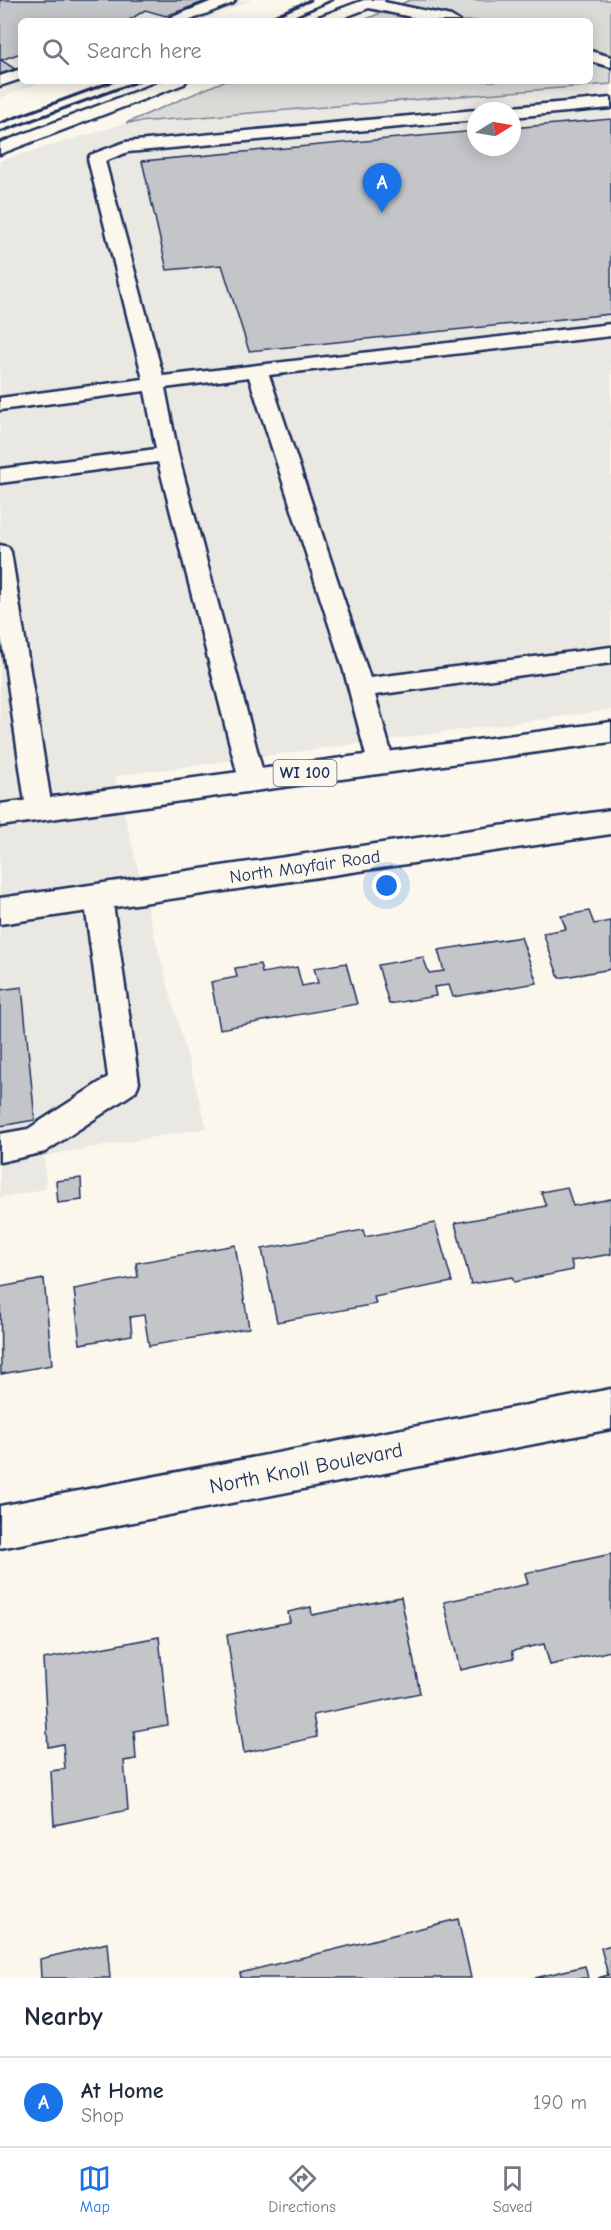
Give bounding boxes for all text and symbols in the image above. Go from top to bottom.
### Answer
search box [18,18,593,84]
icon: search [39,35,72,68]
text: Search here [87,38,202,64]
north arrow [467,102,521,156]
pin: A [362,164,401,213]
road number: WI 100 [274,760,336,786]
street label: North Mayfair Road [228,846,382,888]
your location [372,871,401,900]
street label: North Knoll Boulevard [207,1437,405,1499]
text: Nearby [24,2002,103,2032]
text: At Home [81,2078,164,2104]
text: A [38,2091,49,2114]
text: 190 m [533,2091,587,2114]
text: Shop [81,2104,124,2127]
tab: Map [78,2162,111,2216]
tab: Directions [268,2162,336,2216]
tab: Saved [493,2162,533,2216]

